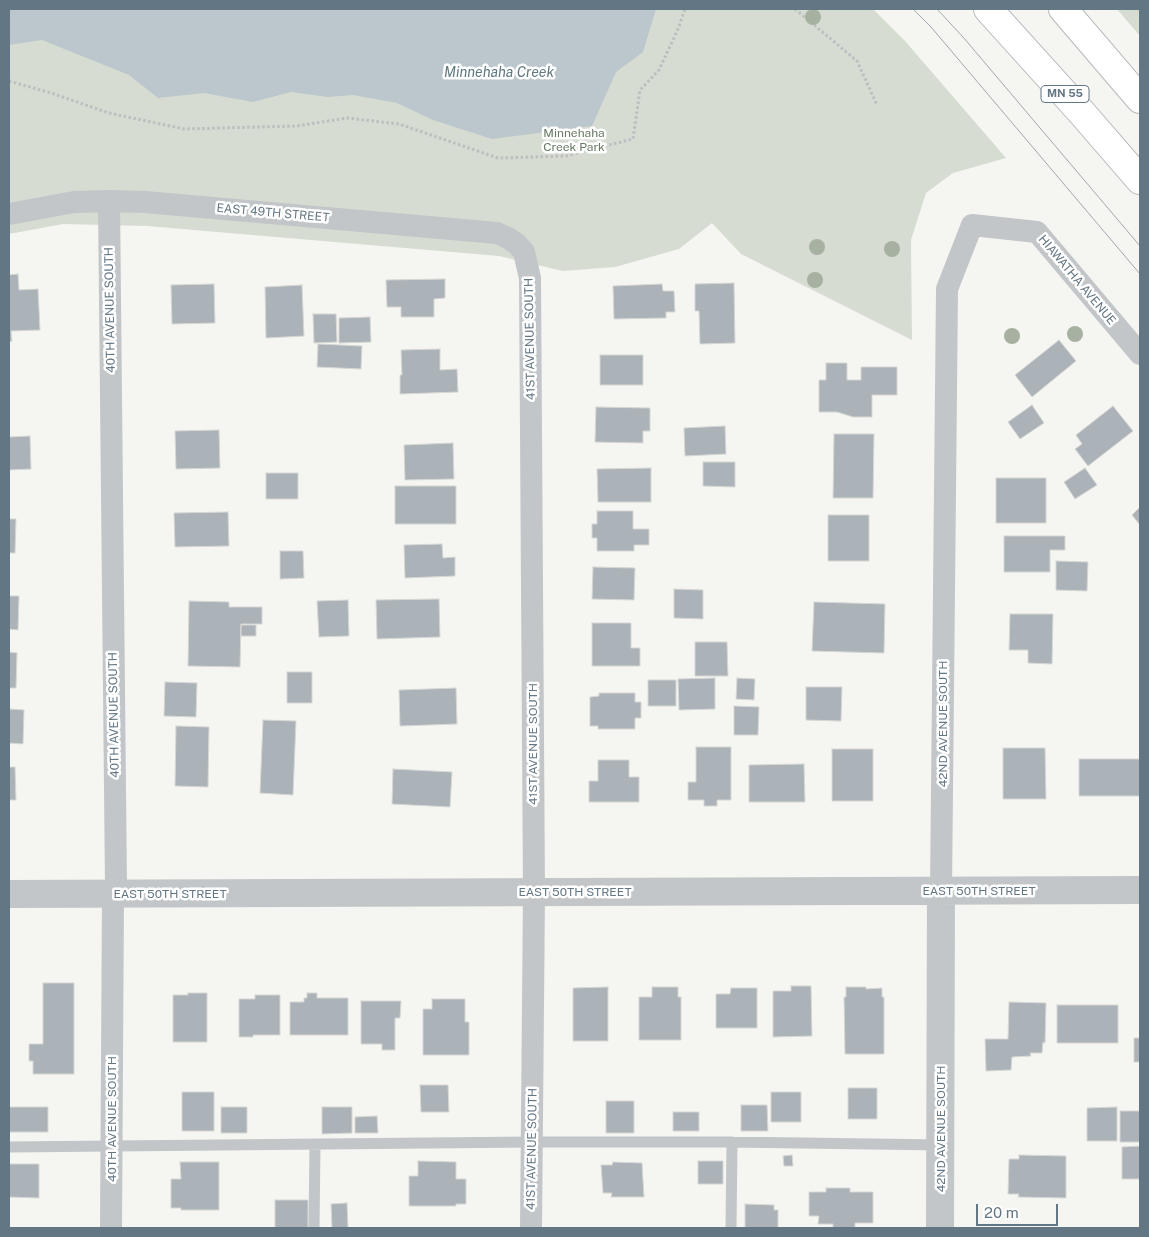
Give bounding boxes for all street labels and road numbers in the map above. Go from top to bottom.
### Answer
road number: MN 55 [1041,86,1089,102]
street label: EAST 49TH STREET [216,201,330,225]
street label: HIAWATHA AVENUE [1035,232,1119,328]
street label: 40TH AVENUE SOUTH [102,247,118,373]
street label: 41ST AVENUE SOUTH [522,278,538,400]
street label: 40TH AVENUE SOUTH [106,652,122,778]
street label: 42ND AVENUE SOUTH [936,661,950,787]
street label: 41ST AVENUE SOUTH [526,683,540,805]
street label: EAST 50TH STREET [922,884,1036,898]
street label: EAST 50TH STREET [518,885,632,899]
street label: EAST 50TH STREET [113,887,227,901]
street label: 40TH AVENUE SOUTH [105,1056,119,1182]
street label: 42ND AVENUE SOUTH [934,1066,948,1192]
street label: 41ST AVENUE SOUTH [524,1088,540,1210]

